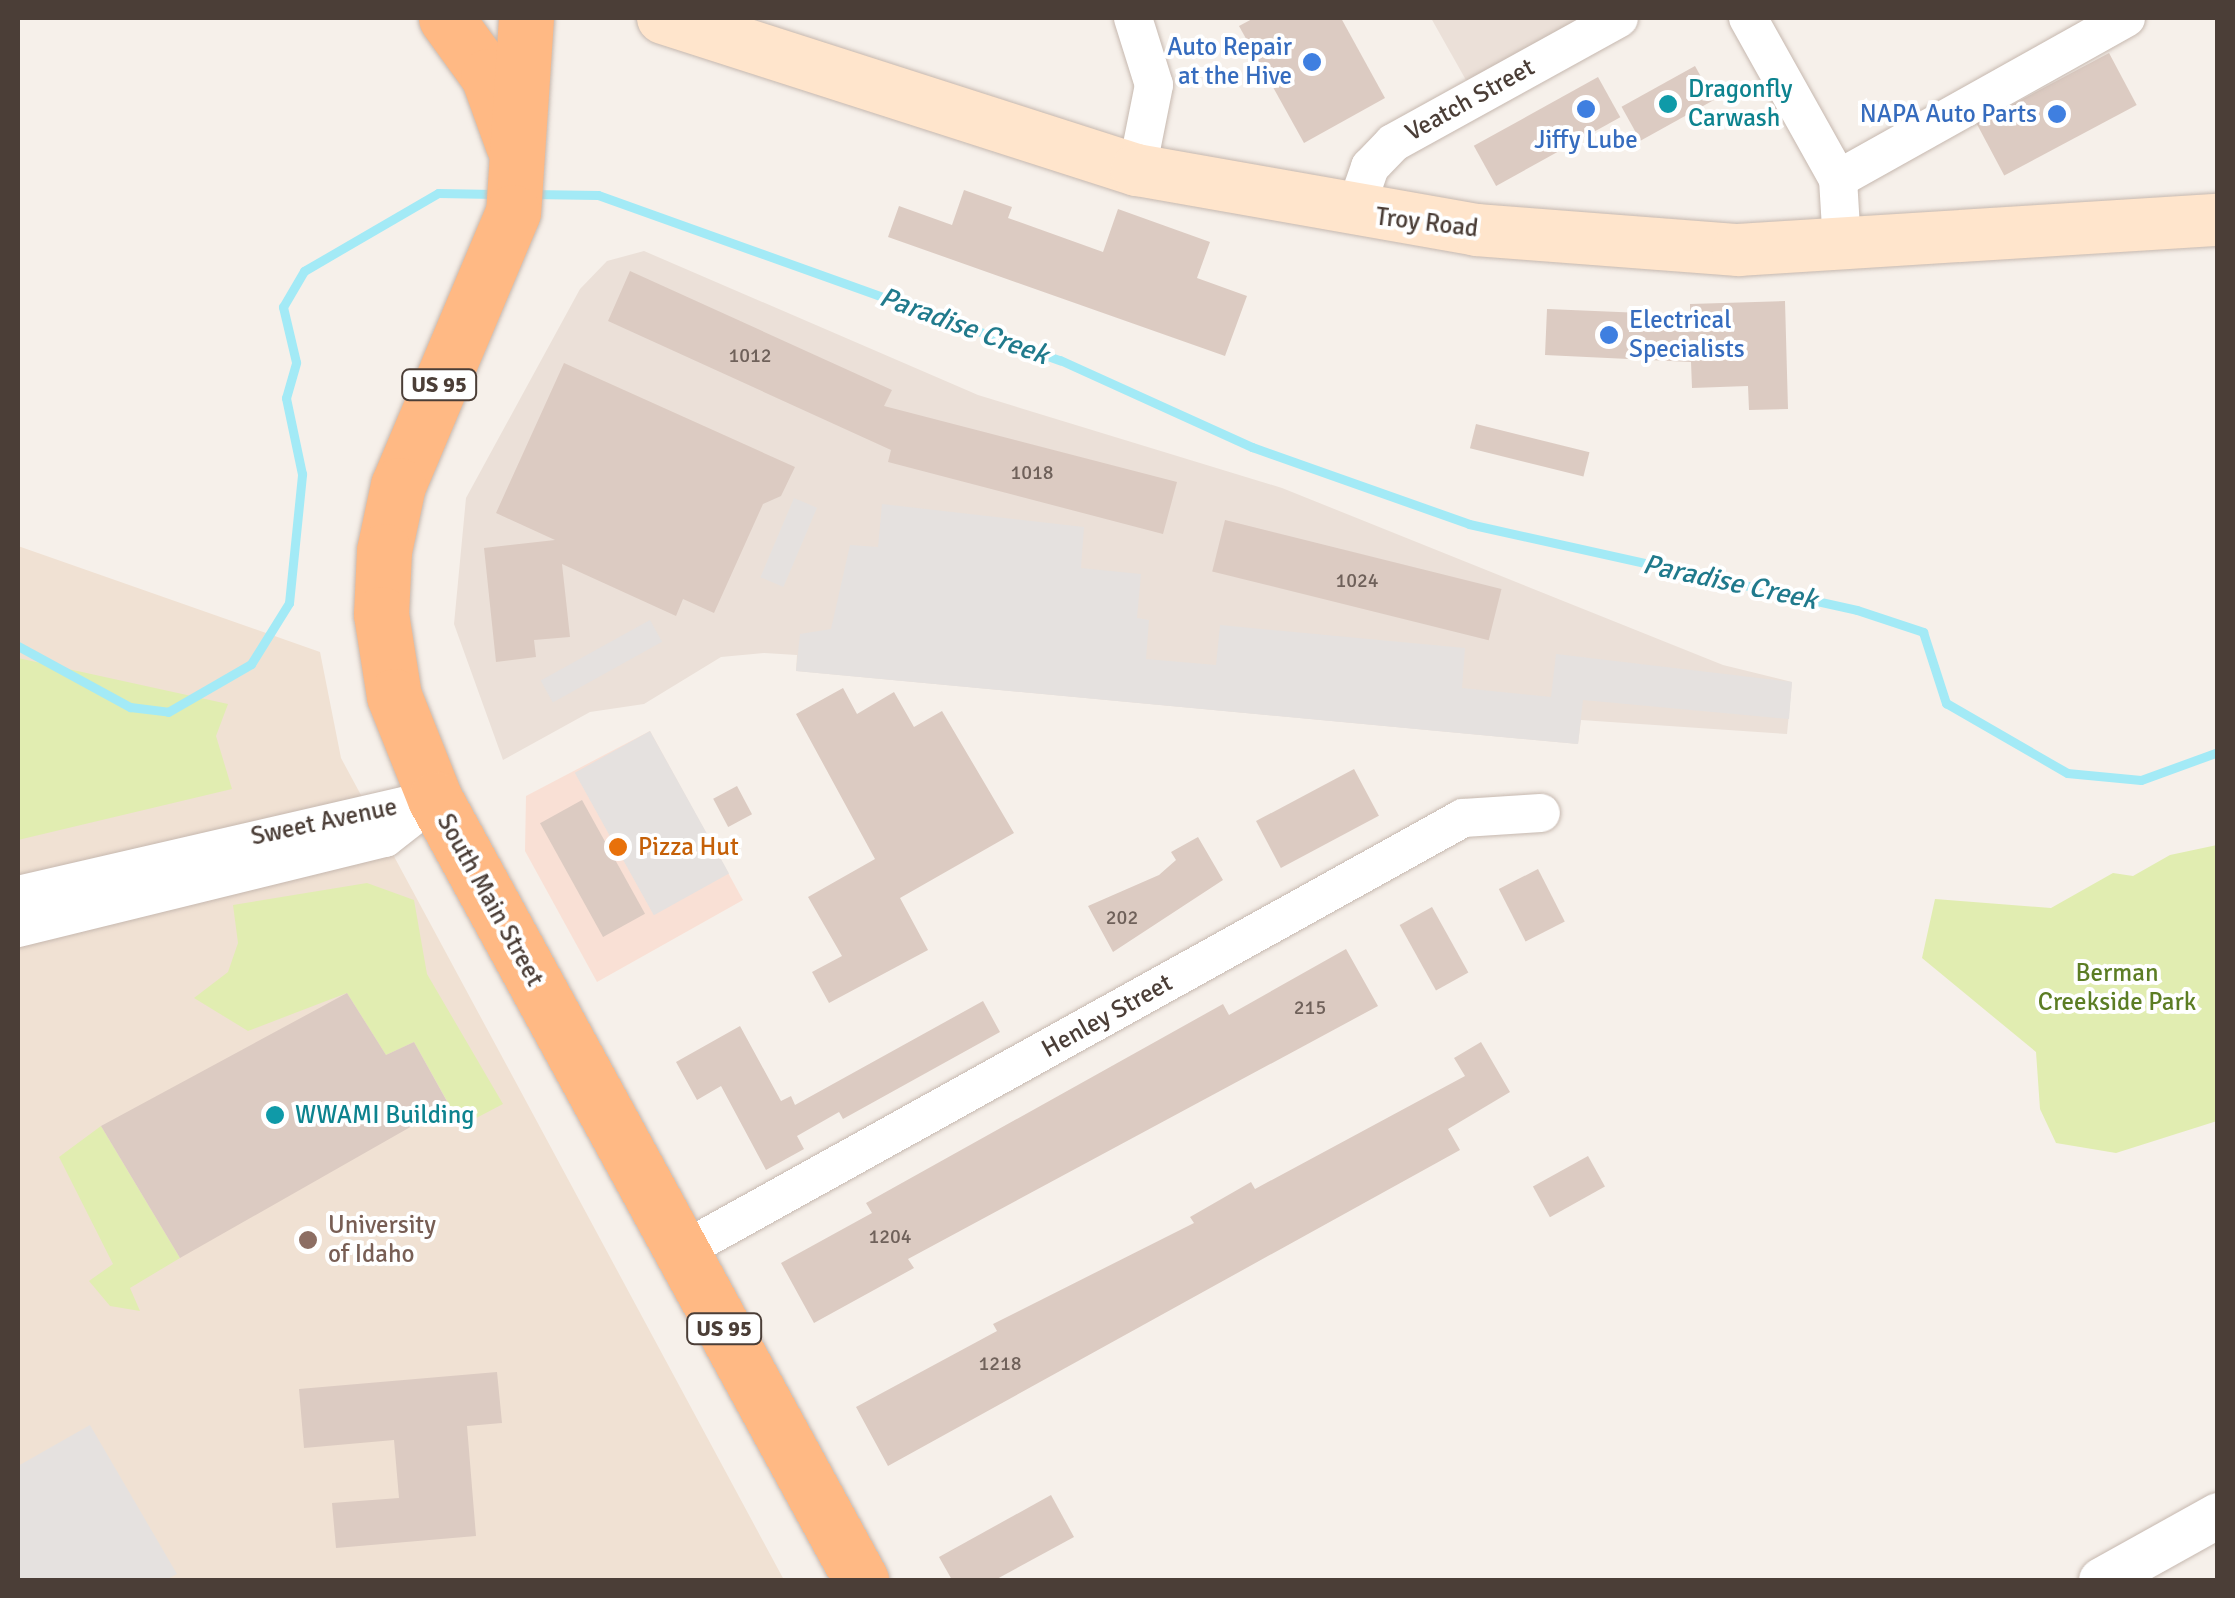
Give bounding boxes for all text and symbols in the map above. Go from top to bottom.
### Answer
place label: Auto Repair at the Hive [1167,33,1292,92]
marker: Auto Repair at the Hive [1301,51,1323,73]
street label: Veatch Street [1400,52,1540,148]
place label: Dragonfly Carwash [1688,75,1792,134]
marker: Dragonfly Carwash [1657,93,1679,115]
marker: Jiffy Lube [1575,98,1597,120]
place label: NAPA Auto Parts [1860,99,2037,129]
marker: NAPA Auto Parts [2046,103,2068,125]
place label: Jiffy Lube [1534,125,1638,155]
street label: Troy Road [1374,202,1480,244]
water label: Paradise Creek [875,280,1053,372]
place label: Electrical Specialists [1629,306,1745,365]
marker: Electrical Specialists [1598,324,1620,346]
house number: 1012 [728,343,772,367]
road number: US 95 [399,368,479,402]
house number: 1018 [1010,460,1054,484]
water label: Paradise Creek [1640,547,1820,617]
house number: 1024 [1335,568,1379,592]
street label: Sweet Avenue [248,792,400,852]
street label: South Main Street [430,809,550,991]
place label: Pizza Hut [638,832,739,862]
marker: Pizza Hut [607,836,629,858]
house number: 202 [1106,905,1138,929]
park label: Berman Creekside Park [2038,959,2196,1018]
street label: Henley Street [1036,968,1178,1064]
house number: 215 [1294,995,1326,1019]
place label: WWAMI Building [295,1100,475,1130]
marker: WWAMI Building [264,1104,286,1126]
place label: University of Idaho [328,1211,436,1270]
house number: 1204 [868,1224,912,1248]
marker: University of Idaho [297,1229,319,1251]
road number: US 95 [684,1312,764,1346]
house number: 1218 [978,1351,1022,1375]

